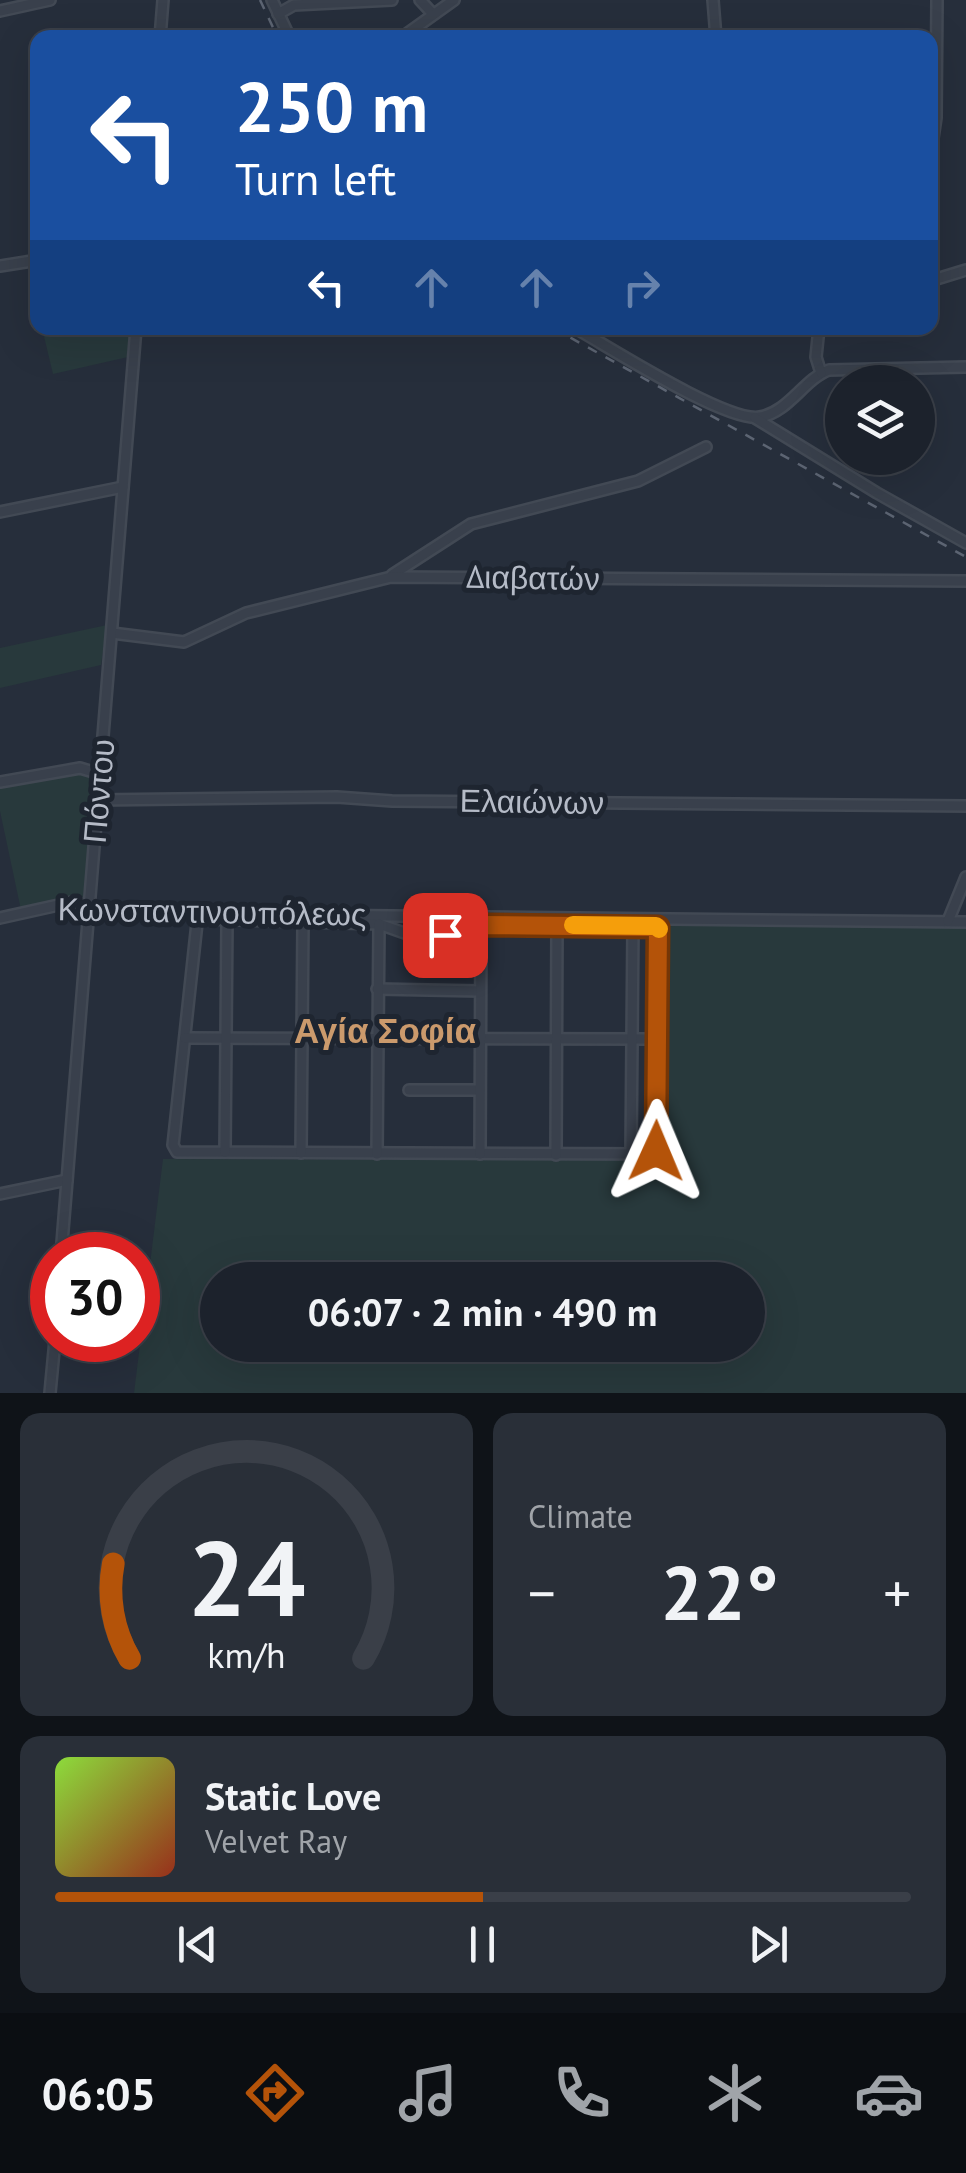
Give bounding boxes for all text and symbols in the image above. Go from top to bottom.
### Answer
text: 250 m [235,61,428,151]
icon: left [70,70,200,200]
text: Turn left [235,149,396,207]
icon: left [299,260,354,315]
icon: ahead [404,260,459,315]
icon: ahead [509,260,564,315]
icon: right [614,260,669,315]
map controls [825,365,935,475]
button: layers [825,365,935,475]
street label: Διαβατών [466,555,600,599]
street label: Πόντου [73,737,123,845]
street label: Ελαιώνων [459,779,605,823]
street label: Κωνσταντινουπόλεως [57,887,367,935]
pin [403,893,488,978]
icon: arrive [418,908,473,963]
district label: Αγία Σοφία [294,1007,477,1053]
position arrow [604,1099,708,1203]
speed limit sign: 30 [30,1232,160,1362]
text: 06:07 · 2 min · 490 m [308,1287,657,1336]
text: Climate [528,1495,633,1537]
text: 24 [188,1510,305,1645]
text: 22° [661,1544,778,1641]
text: − [528,1557,556,1628]
text: + [883,1557,911,1628]
text: km/h [207,1632,286,1678]
text: Static Love [205,1771,381,1820]
text: Velvet Ray [205,1820,347,1862]
icon: previous [170,1917,225,1972]
icon: pause [455,1917,510,1972]
icon: next [741,1917,796,1972]
icon: directions [240,2058,310,2128]
icon: music [393,2058,463,2128]
icon: phone [547,2058,617,2128]
icon: climate [700,2058,770,2128]
icon: car [854,2058,924,2128]
text: 06:05 [42,2064,156,2122]

